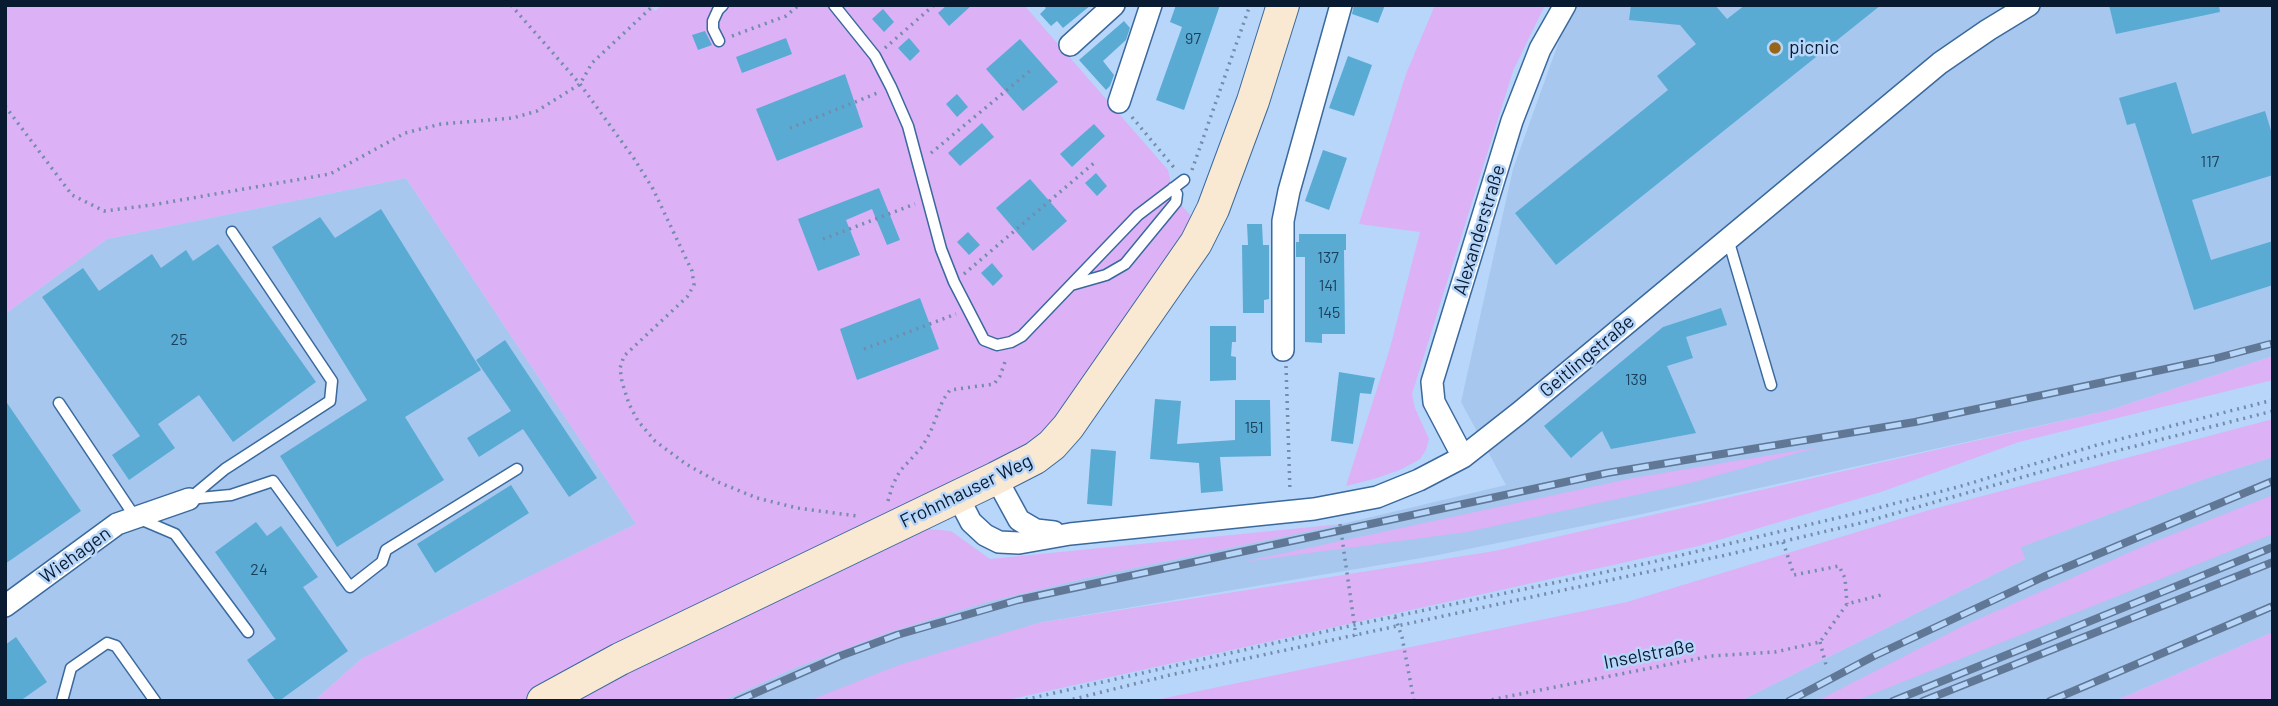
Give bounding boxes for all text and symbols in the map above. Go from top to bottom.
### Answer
house number: 97 [1185,29,1201,49]
place label: picnic [1789,37,1839,59]
marker: picnic [1767,40,1783,56]
house number: 117 [2201,152,2219,172]
street label: Alexanderstraße [1448,162,1510,298]
house number: 137 [1317,248,1339,268]
house number: 141 [1319,276,1337,296]
house number: 145 [1318,303,1340,323]
street label: Geitlingstraße [1535,310,1639,402]
house number: 25 [171,330,187,350]
house number: 139 [1625,370,1647,390]
house number: 151 [1245,418,1263,438]
street label: Frohnhauser Weg [896,449,1036,533]
street label: Wiehagen [35,522,115,588]
house number: 24 [250,560,268,580]
street label: Inselstraße [1602,634,1696,674]

